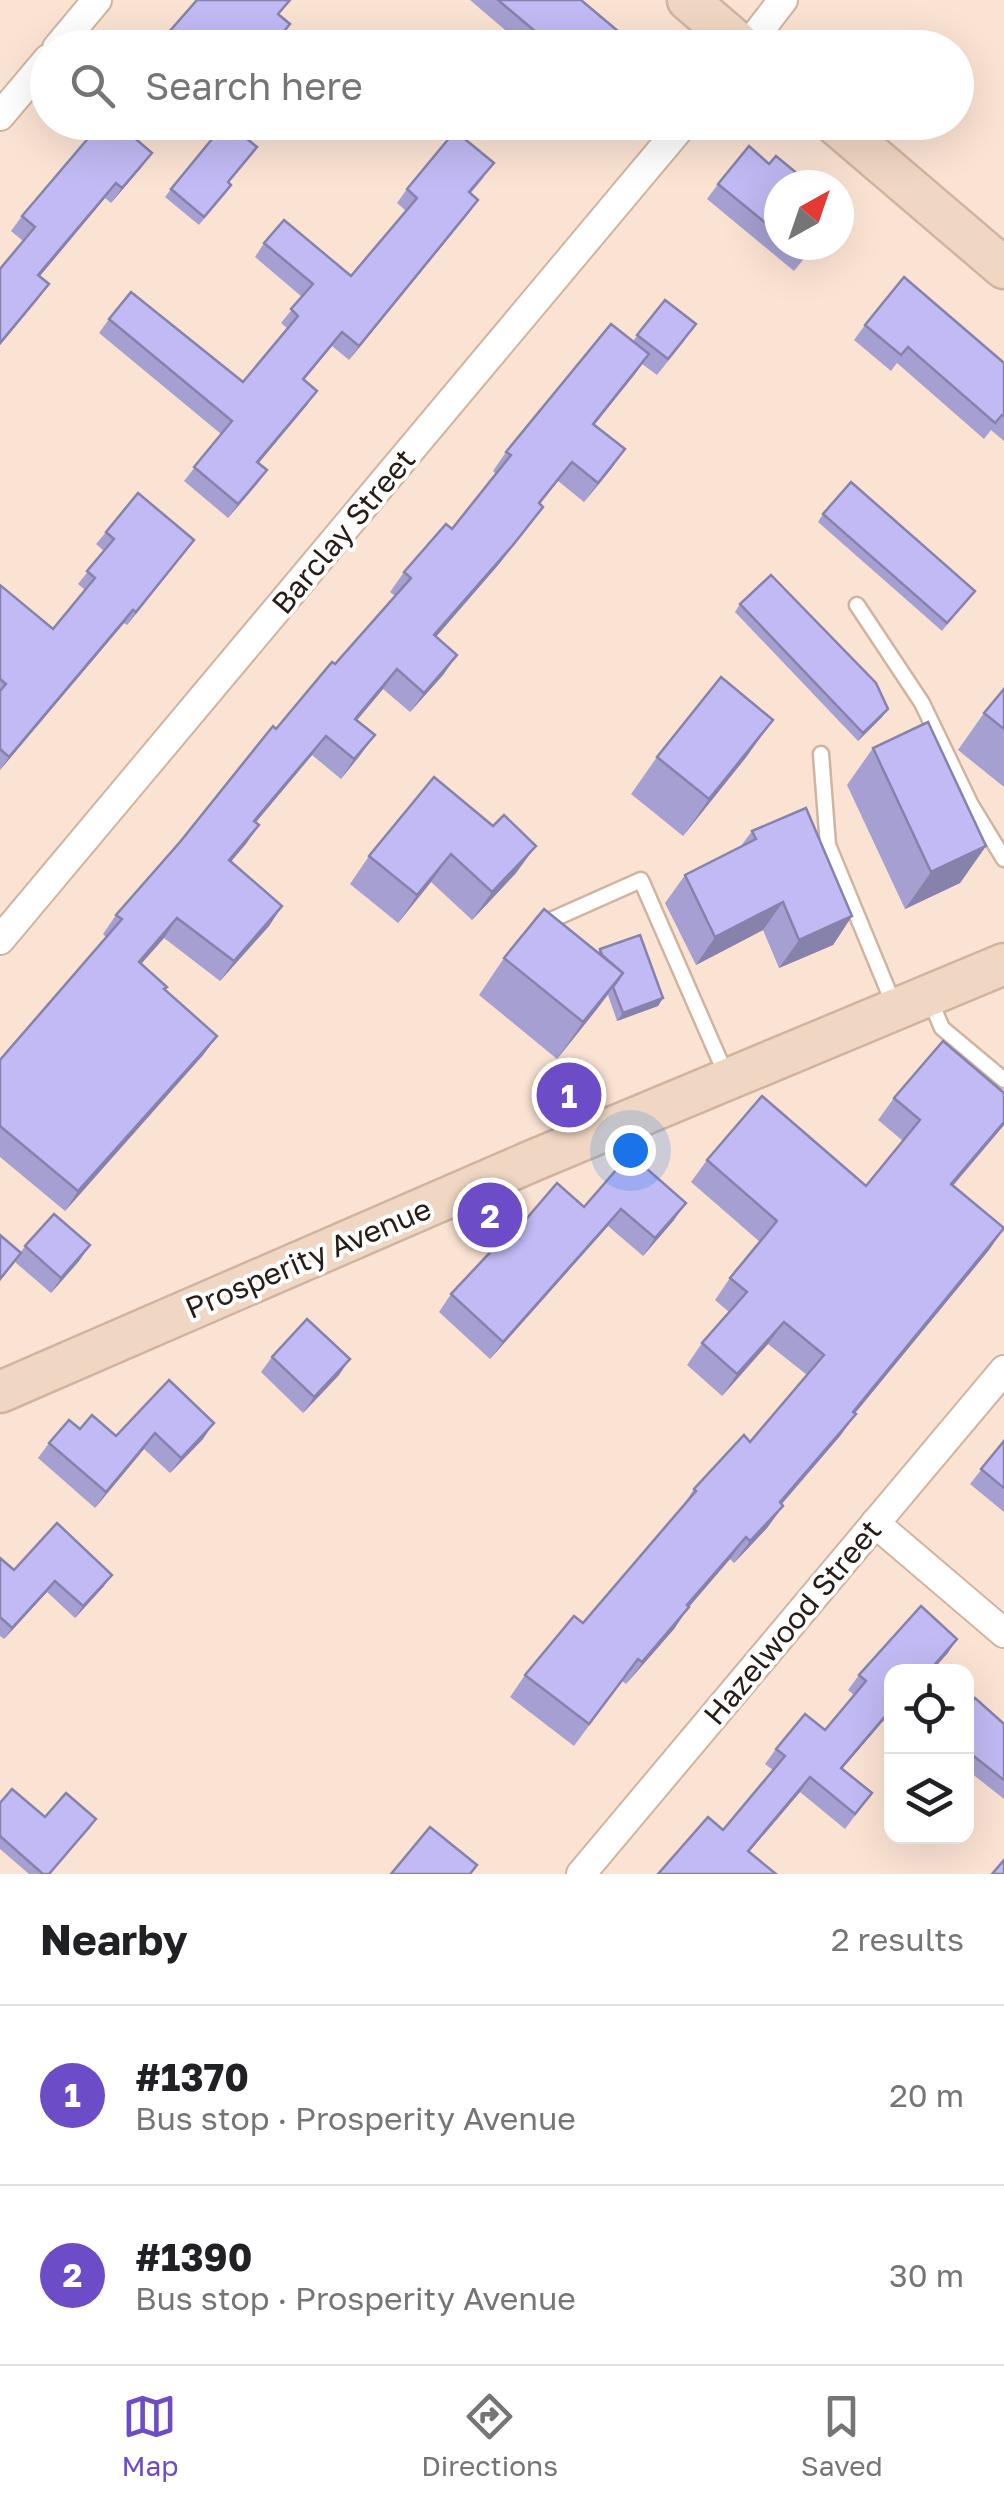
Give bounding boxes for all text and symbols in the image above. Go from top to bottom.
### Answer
search box [30,30,974,140]
icon: search [65,58,120,113]
text: Search here [145,63,363,108]
north arrow [764,170,854,260]
street label: Barclay Street [264,441,422,621]
pin: 1 [536,1058,602,1132]
your location [605,1125,656,1176]
pin: 2 [458,1178,522,1252]
street label: Prosperity Avenue [180,1190,436,1326]
street label: Hazelwood Street [696,1512,888,1732]
map controls [884,1664,974,1844]
button: locate [884,1664,974,1754]
button: layers [884,1754,974,1844]
text: Nearby [40,1914,188,1964]
text: 2 results [831,1920,964,1958]
text: #1370 [135,2054,249,2099]
text: 1 [64,2076,81,2114]
text: 20 m [889,2076,964,2114]
text: Bus stop · Prosperity Avenue [135,2099,576,2137]
text: #1390 [135,2234,252,2279]
text: 2 [63,2256,82,2294]
text: 30 m [889,2256,964,2294]
text: Bus stop · Prosperity Avenue [135,2279,576,2317]
tab: Map [121,2389,179,2482]
tab: Directions [421,2389,558,2482]
tab: Saved [801,2389,883,2482]

